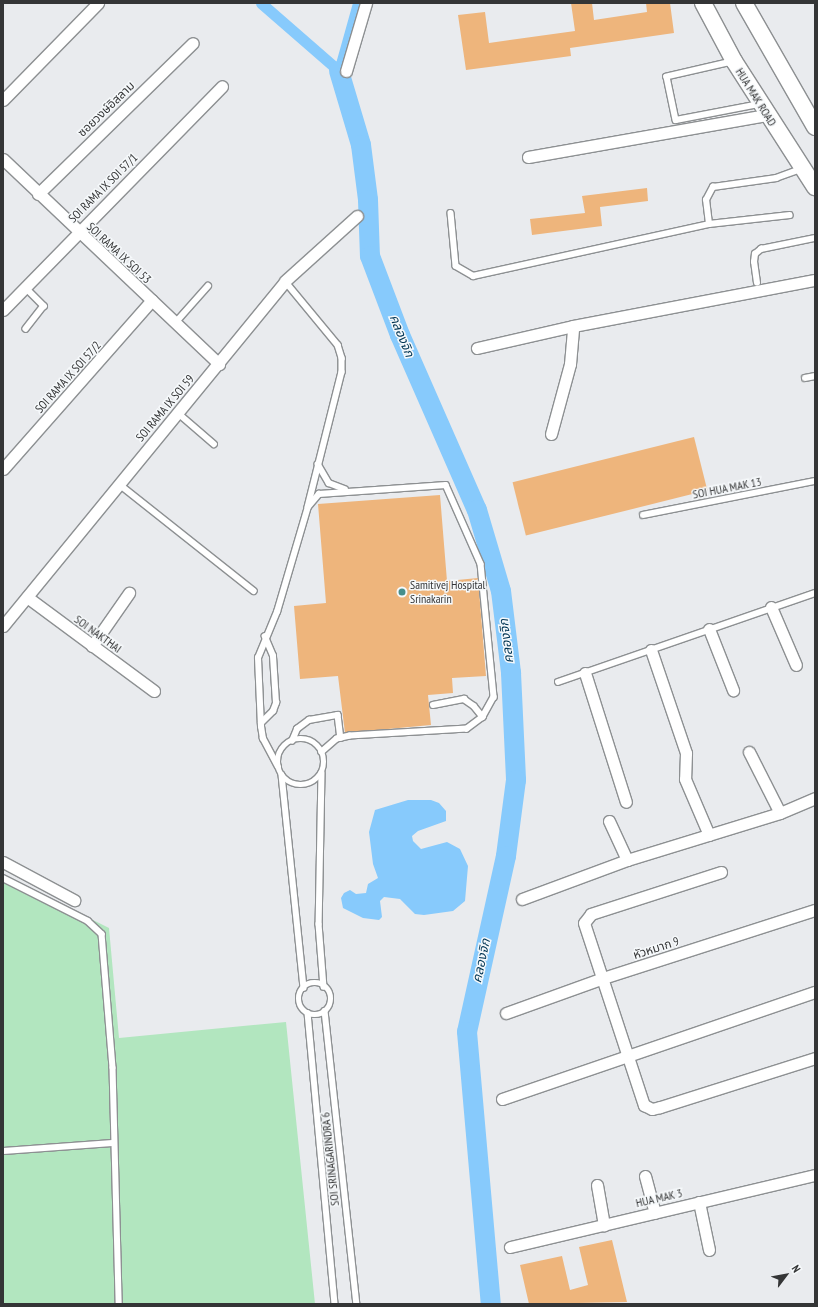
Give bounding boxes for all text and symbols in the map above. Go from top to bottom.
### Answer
street label: HUA MAK ROAD [732,65,780,129]
street label: ซอยวงษ์อิสลาม [75,78,137,140]
street label: SOI RAMA IX SOI 57/1 [65,150,141,226]
street label: SOI RAMA IX SOI 53 [84,219,154,287]
water label: คลองจิก [385,312,417,360]
street label: SOI RAMA IX SOI 57/2 [32,338,104,416]
street label: SOI RAMA IX SOI 59 [133,371,197,445]
street label: SOI HUA MAK 13 [691,474,763,502]
place label: Samitivej Hospital Srinakarin [410,578,485,606]
marker: Samitivej Hospital Srinakarin [397,587,407,597]
street label: SOI NAKTHAI [72,612,124,656]
water label: คลองจิก [497,618,517,664]
street label: หัวหมาก 9 [631,934,681,962]
water label: คลองจิก [470,938,494,984]
street label: SOI SRINAGARINDRA 6 [318,1111,342,1207]
street label: HUA MAK 3 [634,1186,684,1210]
north arrow [766,1255,806,1295]
text: N [789,1262,804,1275]

